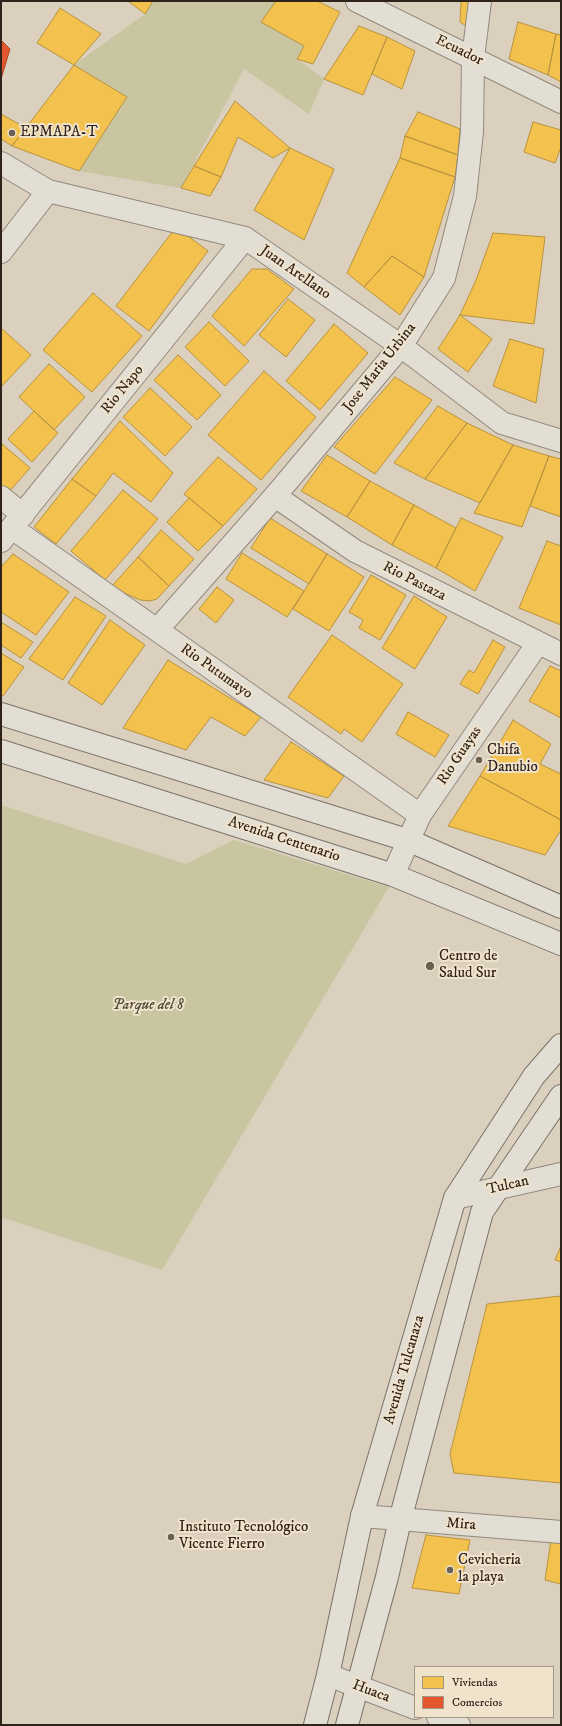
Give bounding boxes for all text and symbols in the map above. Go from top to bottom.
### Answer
street label: Ecuador [432,32,486,70]
place label: EPMAPA-T [20,124,98,142]
marker: EPMAPA-T [7,128,17,138]
street label: Juan Arellano [256,242,334,304]
street label: Jose Maria Urbina [340,320,420,416]
street label: Rio Napo [98,362,148,418]
street label: Rio Pastaza [379,558,449,606]
street label: Rio Putumayo [176,640,256,704]
street label: Rio Guayas [434,723,486,789]
place label: Chifa Danubio [487,742,538,777]
marker: Chifa Danubio [474,755,484,765]
street label: Avenida Centenario [226,813,342,867]
place label: Centro de Salud Sur [439,948,498,983]
marker: Centro de Salud Sur [424,960,436,972]
park label: Parque del 8 [112,997,184,1015]
street label: Tulcan [485,1172,531,1200]
street label: Avenida Tulcanaza [381,1313,429,1427]
street label: Mira [446,1515,476,1535]
place label: Instituto Tecnológico Vicente Fierro [179,1519,308,1554]
marker: Instituto Tecnológico Vicente Fierro [166,1532,176,1542]
place label: Cevicheria la playa [458,1552,521,1587]
marker: Cevicheria la playa [445,1565,455,1575]
legend [414,1666,554,1718]
text: Viviendas [452,1675,497,1690]
street label: Huaca [350,1677,392,1707]
text: Comercios [452,1695,502,1710]

